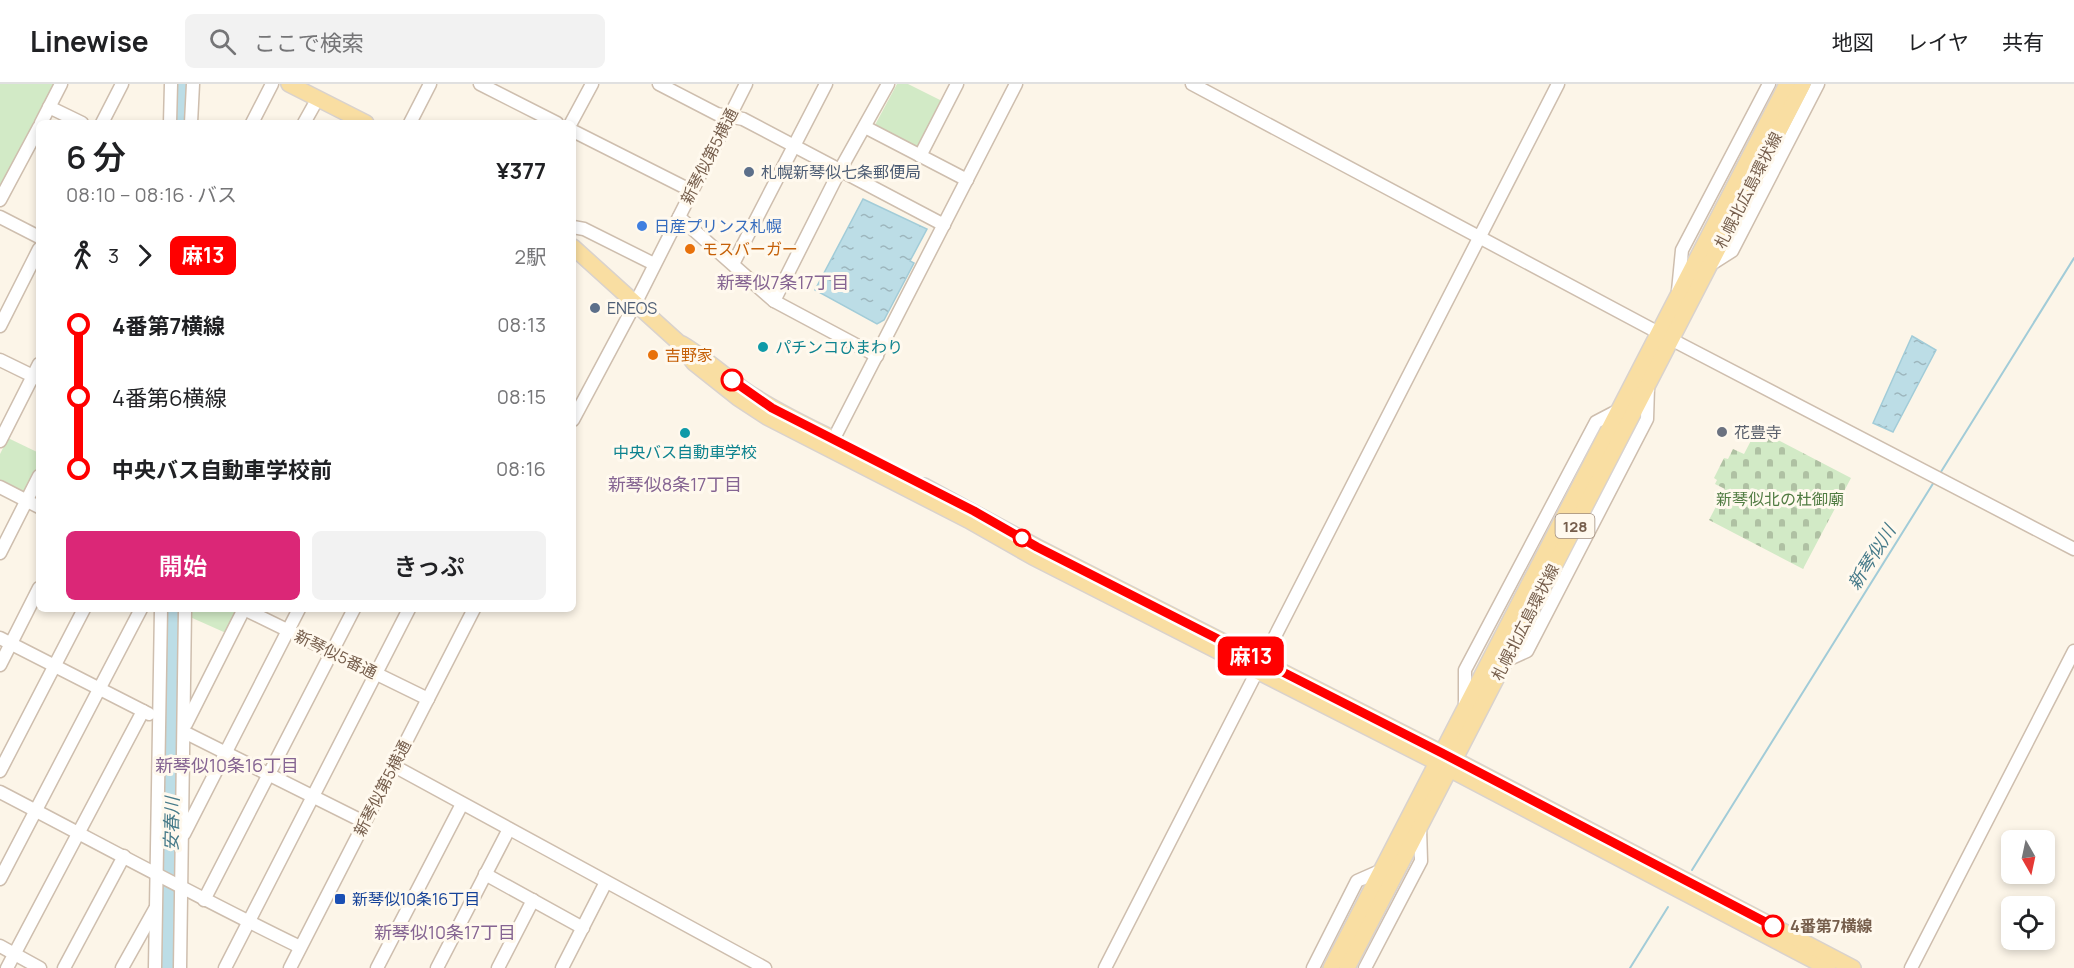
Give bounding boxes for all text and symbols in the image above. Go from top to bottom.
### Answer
search box [185,14,605,68]
text: Linewise [30,22,149,60]
icon: search [206,25,239,58]
text: ここで検索 [254,28,364,58]
text: 地図 [1832,28,1874,56]
text: レイヤ [1907,28,1969,56]
text: 共有 [2002,28,2044,56]
street label: 新琴似第5横通 [675,104,743,208]
street label: 札幌北広島環状線 [1709,128,1787,252]
text: 6 分 [66,134,126,179]
text: ¥377 [496,156,546,186]
place label: 札幌新琴似七条郵便局 [761,161,921,183]
marker: 札幌新琴似七条郵便局 [742,165,756,179]
text: 08:10 – 08:16 · バス [66,181,237,208]
place label: 日産プリンス札幌 [654,215,782,237]
marker: 日産プリンス札幌 [635,219,649,233]
place label: モスバーガー [702,238,798,260]
icon: walk [66,239,99,272]
icon: forward [128,239,161,272]
text: 麻13 [182,241,224,269]
text: 3 [108,242,119,269]
marker: モスバーガー [683,242,697,256]
text: 2駅 [515,243,546,270]
district label: 新琴似7条17丁目 [716,270,850,294]
place label: ENEOS [607,297,657,319]
marker: ENEOS [588,301,602,315]
text: 4番第7横線 [112,311,225,341]
text: 08:13 [497,311,546,338]
place label: パチンコひまわり [775,336,903,358]
marker: パチンコひまわり [756,340,770,354]
place label: 吉野家 [665,344,713,366]
marker: 吉野家 [646,348,660,362]
unlabelled marker [721,369,743,391]
text: 4番第6横線 [112,383,227,413]
text: 08:15 [497,383,546,410]
place label: 花豊寺 [1734,421,1782,443]
marker: 花豊寺 [1715,425,1729,439]
marker: 中央バス自動車学校 [678,426,692,440]
place label: 中央バス自動車学校 [613,441,757,463]
text: 中央バス自動車学校前 [112,455,332,485]
text: 08:16 [496,455,546,482]
district label: 新琴似8条17丁目 [608,472,742,496]
park label: 新琴似北の杜御廟 [1716,488,1844,510]
road number: 128 [1556,514,1594,538]
water label: 新琴似川 [1842,518,1901,594]
unlabelled marker [1013,529,1031,547]
button: 開始 [66,531,300,600]
button: きっぷ [312,531,546,600]
street label: 札幌北広島環状線 [1486,560,1564,684]
street label: 新琴似5番通 [291,625,381,683]
line badge: 麻13 [1216,636,1286,676]
text: 麻13 [1230,642,1272,670]
street label: 新琴似第5横通 [348,736,416,840]
district label: 新琴似10条16丁目 [155,753,299,777]
water label: 安春川 [159,795,184,851]
north arrow [2001,830,2055,884]
map controls [2001,830,2055,950]
place label: 新琴似10条16丁目 [352,888,480,910]
marker: 新琴似10条16丁目 [333,892,347,906]
button: locate [2001,896,2055,950]
marker: 4番第7横線 [1762,915,1784,937]
place label: 4番第7横線 [1790,915,1872,937]
district label: 新琴似10条17丁目 [374,920,516,944]

